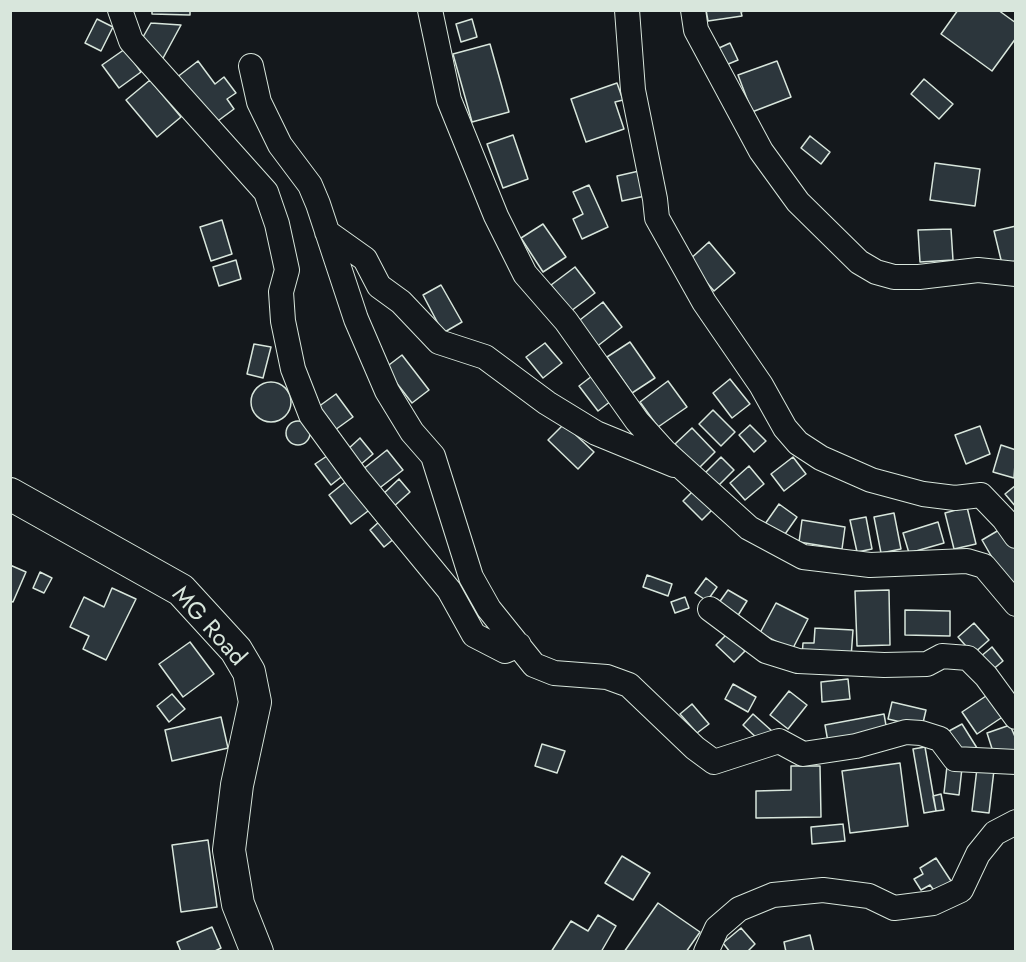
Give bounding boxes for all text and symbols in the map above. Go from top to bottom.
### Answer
street label: MG Road [165,581,251,673]

